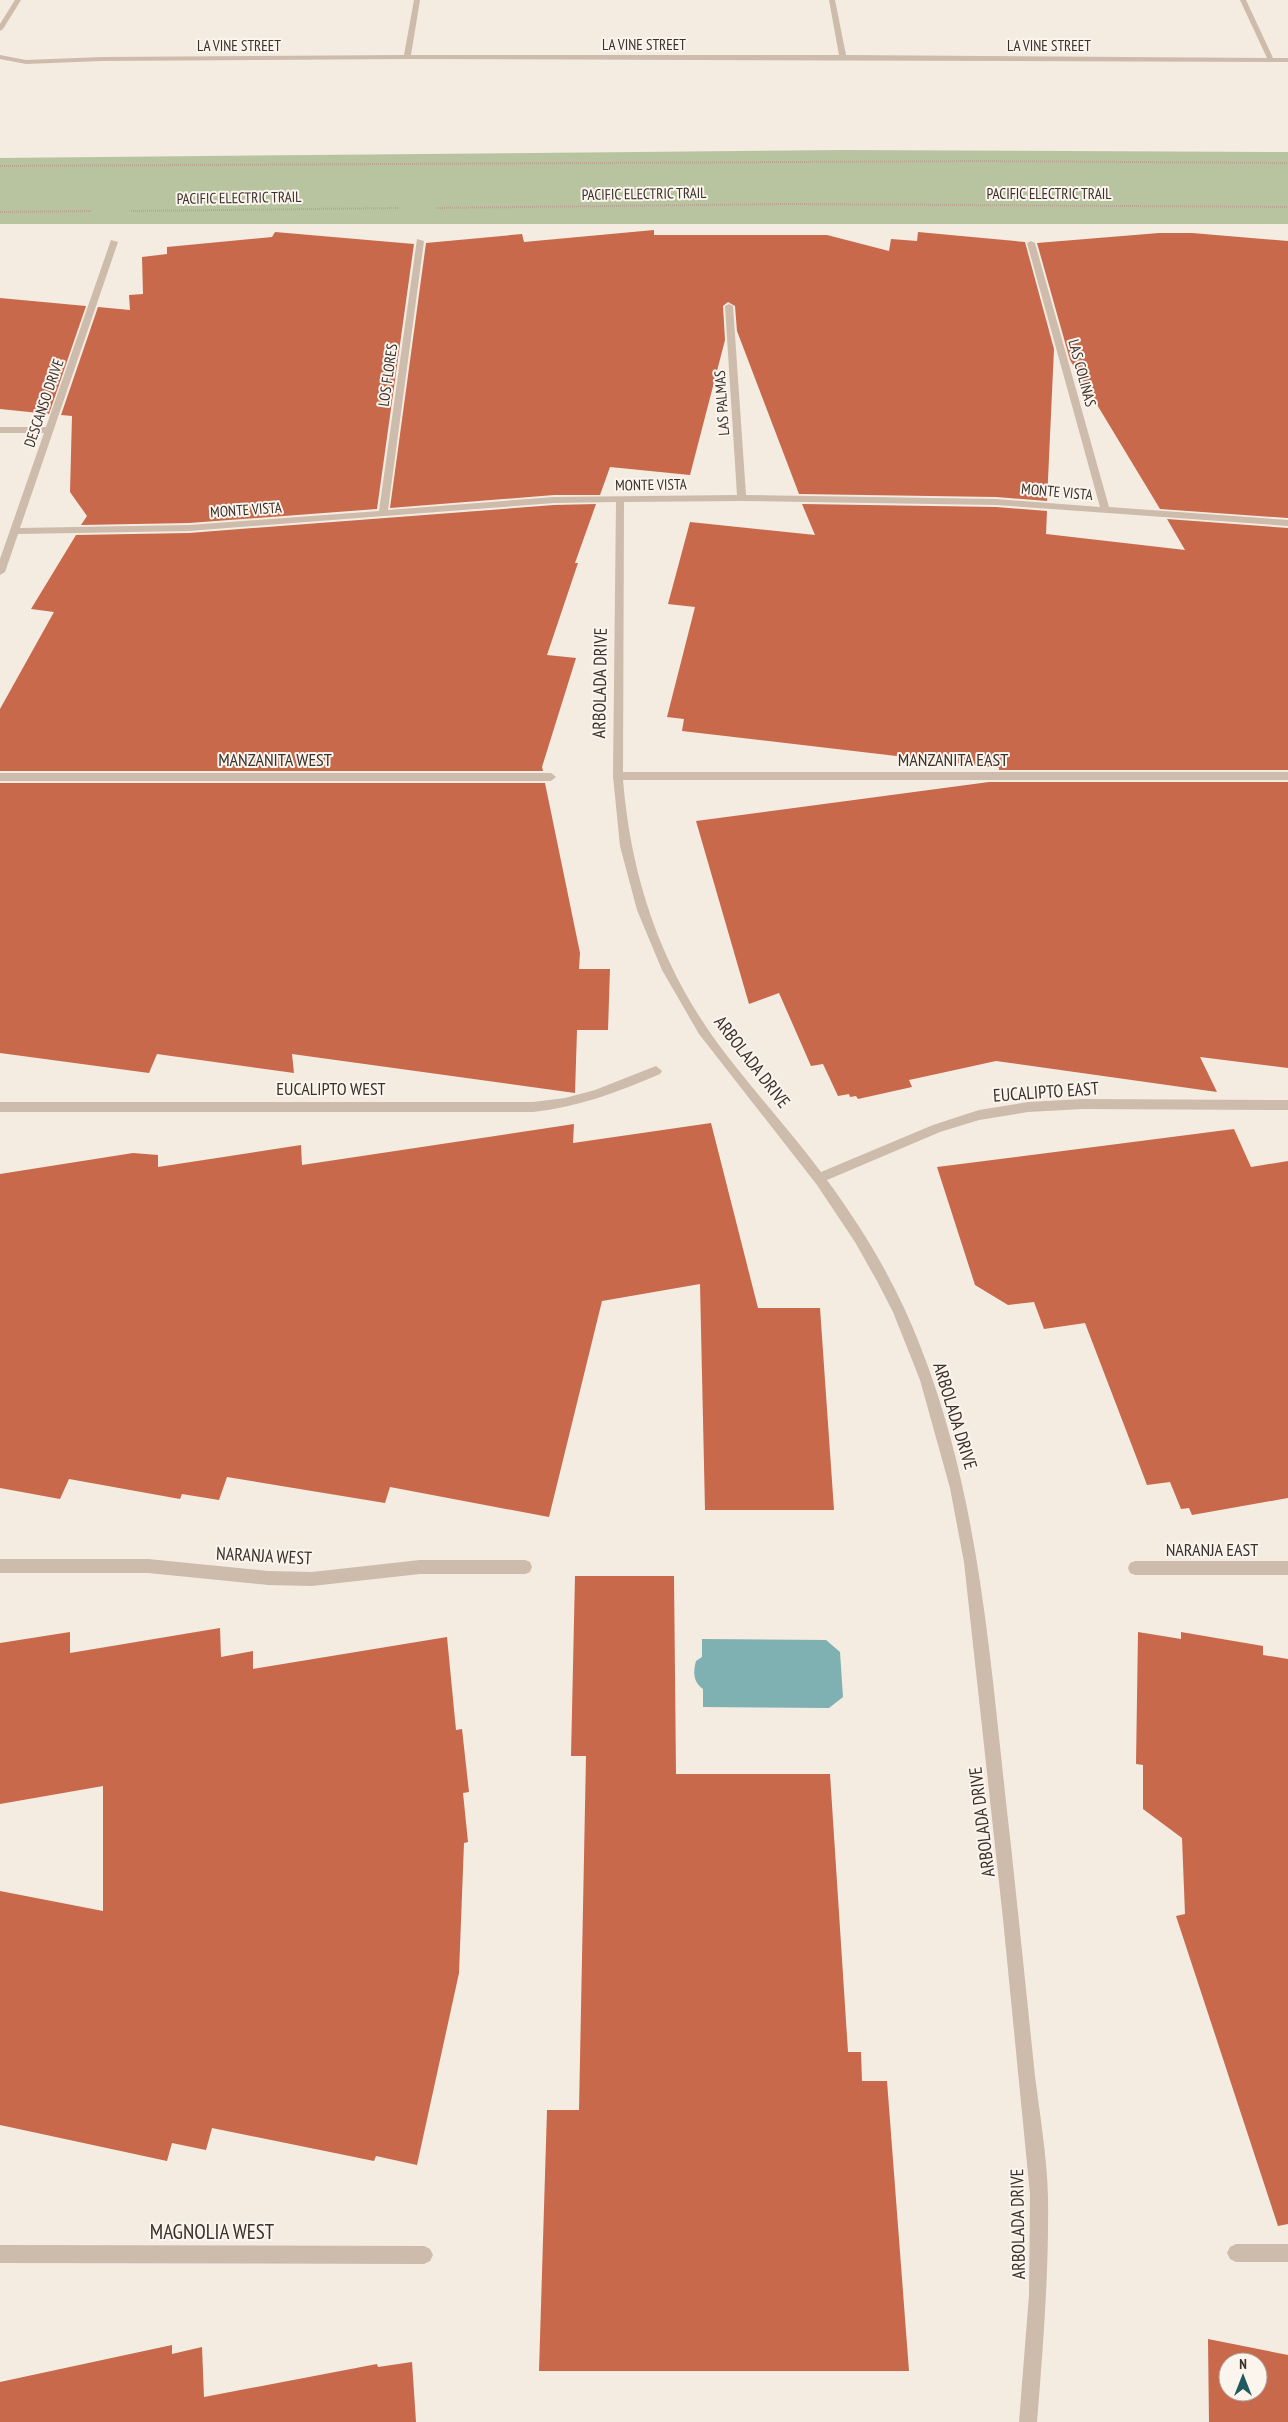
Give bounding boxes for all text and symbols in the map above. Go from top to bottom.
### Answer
street label: LA VINE STREET [602,35,686,54]
street label: LA VINE STREET [197,36,281,55]
street label: LA VINE STREET [1007,36,1091,55]
street label: PACIFIC ELECTRIC TRAIL [581,183,707,204]
street label: PACIFIC ELECTRIC TRAIL [987,184,1112,203]
street label: PACIFIC ELECTRIC TRAIL [176,187,302,208]
street label: LAS COLINAS [1064,337,1101,409]
street label: LOS FLORES [374,342,401,407]
street label: DESCANSO DRIVE [20,356,68,450]
street label: LAS PALMAS [710,370,733,436]
street label: MONTE VISTA [615,474,688,495]
street label: MONTE VISTA [1021,479,1094,504]
street label: MONTE VISTA [210,497,283,521]
street label: ARBOLADA DRIVE [587,627,612,739]
street label: MANZANITA WEST [218,748,332,771]
street label: MANZANITA EAST [898,748,1008,771]
street label: ARBOLADA DRIVE [709,1011,796,1112]
street label: EUCALIPTO EAST [992,1076,1100,1107]
street label: EUCALIPTO WEST [276,1077,386,1100]
street label: ARBOLADA DRIVE [928,1360,983,1472]
street label: NARANJA EAST [1166,1538,1258,1561]
street label: NARANJA WEST [215,1542,313,1569]
street label: ARBOLADA DRIVE [963,1766,1000,1878]
street label: ARBOLADA DRIVE [1005,2168,1030,2280]
street label: MAGNOLIA WEST [150,2218,275,2245]
north arrow [1218,2352,1268,2402]
text: N [1239,2355,1247,2373]

